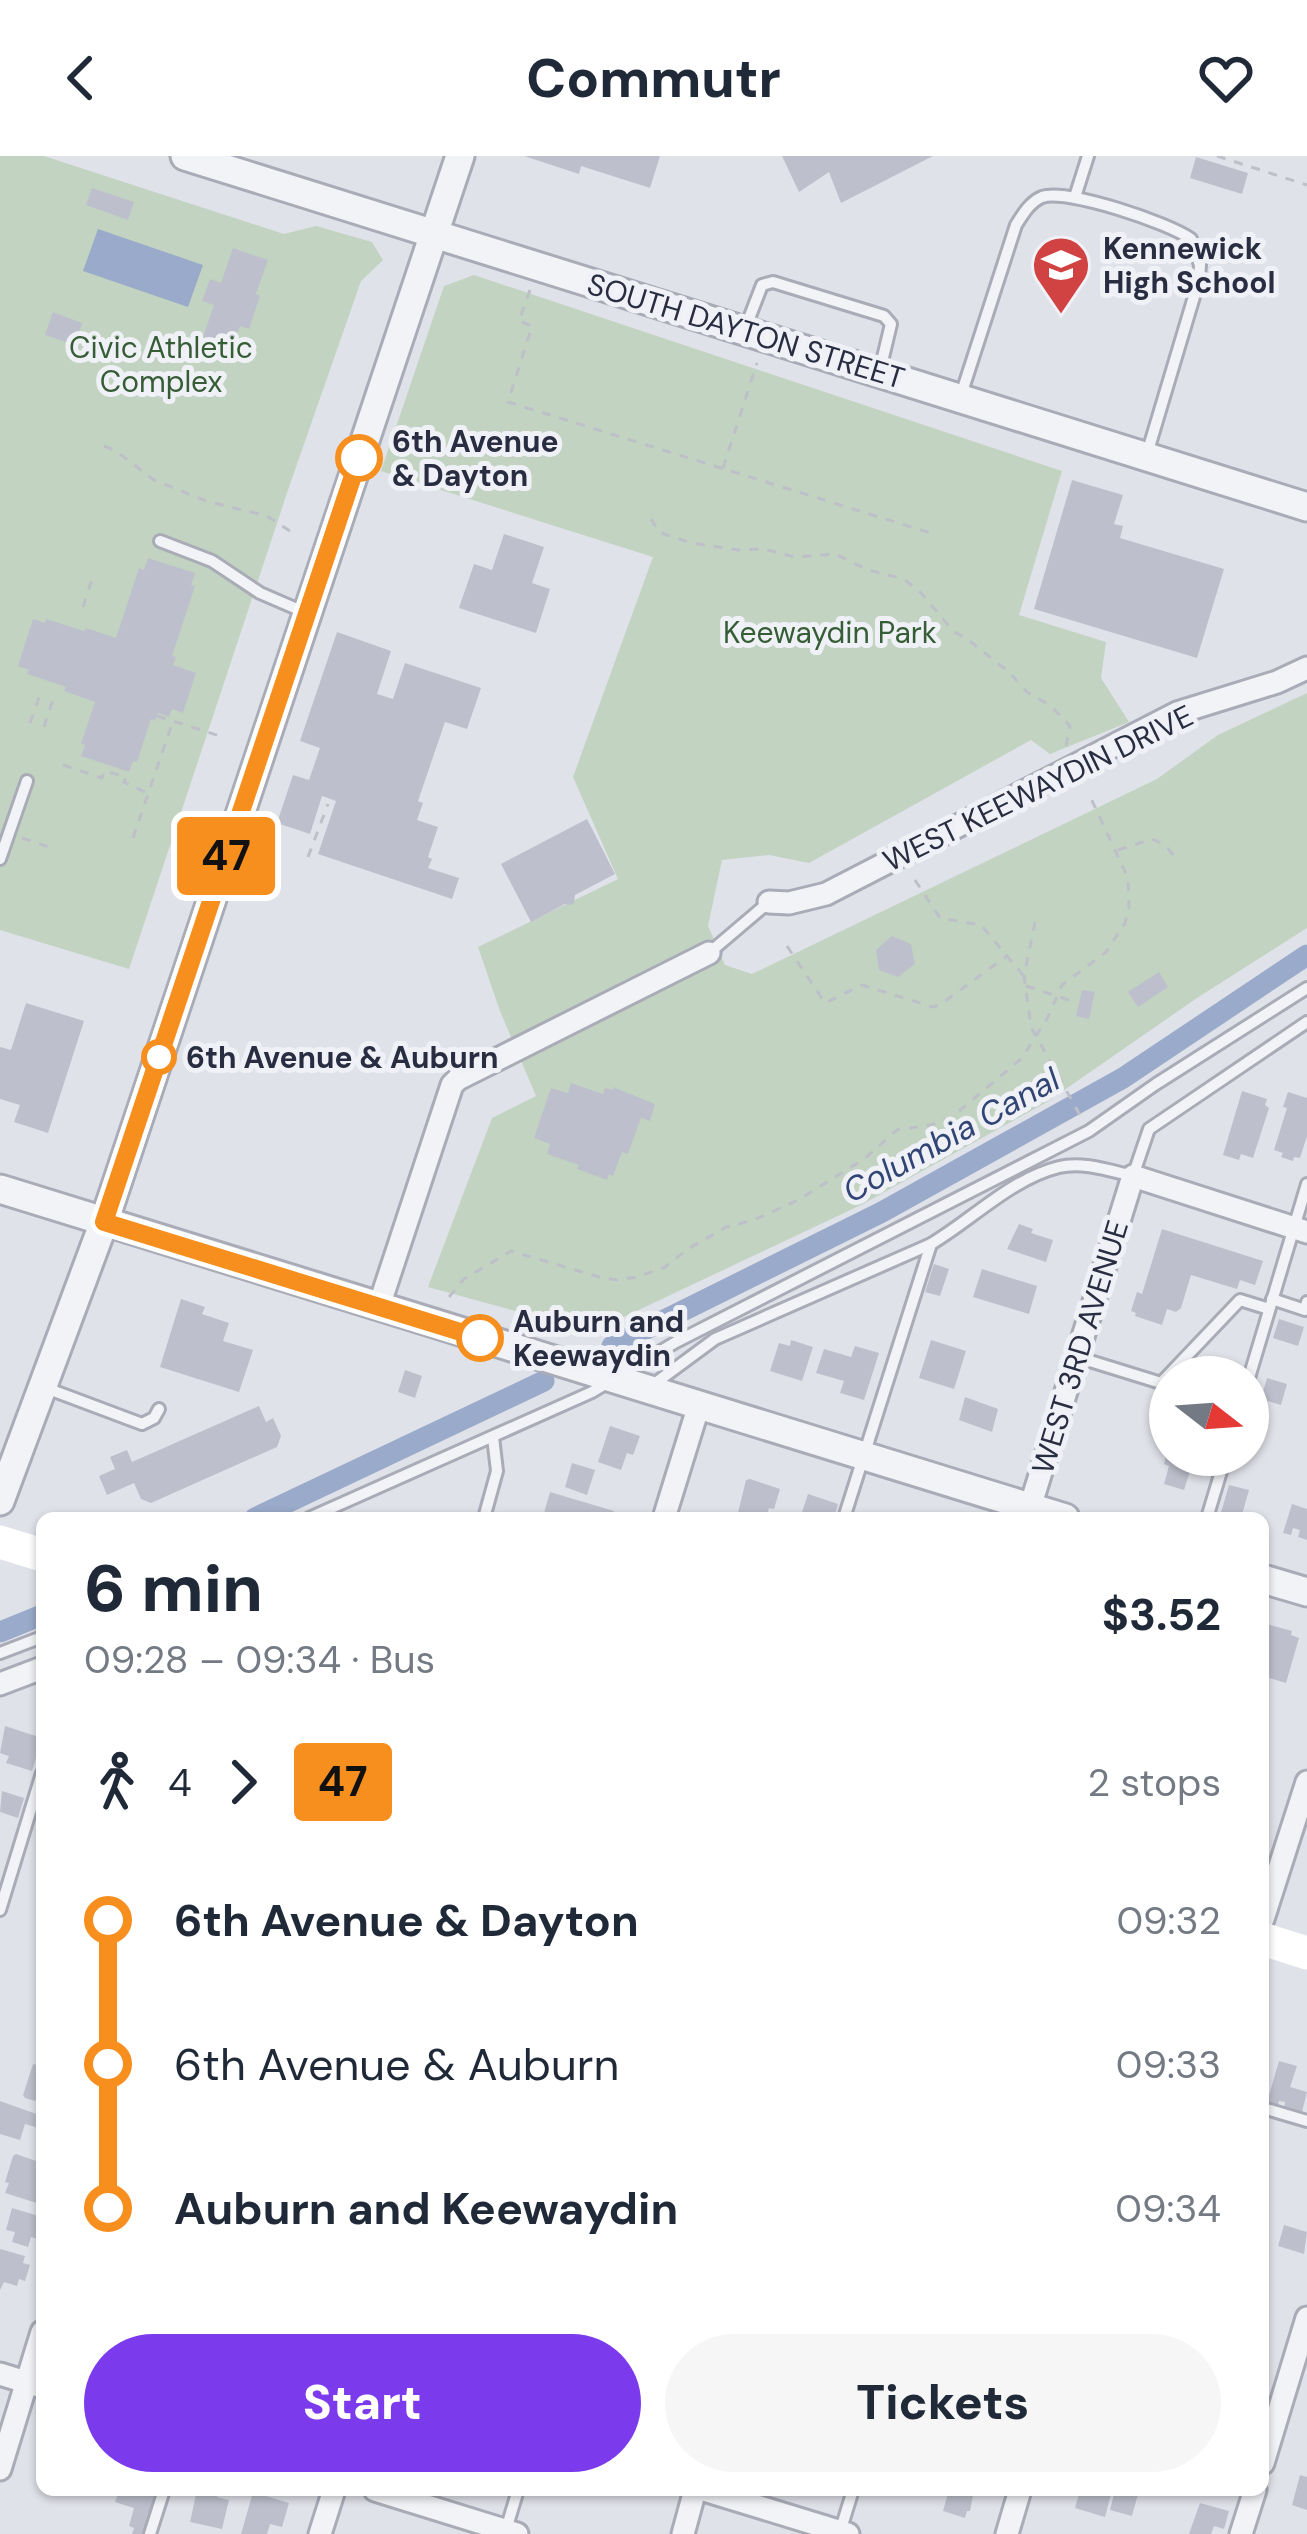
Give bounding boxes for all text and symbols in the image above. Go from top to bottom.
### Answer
text: Commutr [526,43,781,114]
icon: back [48,45,114,111]
icon: heart [1193,45,1259,111]
place label: Kennewick High School [1103,229,1276,302]
school or university icon: Kennewick High School [1030,234,1092,316]
street label: SOUTH DAYTON STREET [583,264,909,398]
park label: Civic Athletic Complex [69,328,253,401]
place label: 6th Avenue & Dayton [392,422,559,495]
marker: 6th Avenue & Dayton [337,436,381,480]
park label: Keewaydin Park [723,613,937,652]
street label: WEST KEEWAYDIN DRIVE [877,696,1199,880]
line badge: 47 [172,817,280,895]
text: 47 [201,828,251,883]
place label: 6th Avenue & Auburn [186,1038,498,1077]
marker: 6th Avenue & Auburn [143,1041,175,1073]
water label: Columbia Canal [835,1057,1067,1212]
street label: WEST 3RD AVENUE [1023,1215,1137,1479]
place label: Auburn and Keewaydin [513,1302,684,1375]
marker: Auburn and Keewaydin [458,1316,502,1360]
north arrow [1149,1356,1269,1476]
map controls [1149,1356,1269,1476]
text: 6 min [84,1546,263,1631]
text: $3.52 [1102,1585,1221,1644]
text: 09:28 – 09:34 · Bus [84,1634,435,1685]
icon: walk [84,1749,150,1815]
icon: forward [210,1749,276,1815]
text: 47 [318,1754,368,1809]
text: 4 [168,1757,192,1808]
text: 2 stops [1088,1757,1221,1808]
text: 6th Avenue & Dayton [174,1891,639,1950]
text: 09:32 [1116,1895,1221,1946]
text: 6th Avenue & Auburn [174,2035,619,2094]
text: 09:33 [1116,2039,1221,2090]
text: Auburn and Keewaydin [174,2179,678,2238]
text: 09:34 [1115,2183,1221,2234]
button: Start [84,2334,641,2472]
button: Tickets [665,2334,1221,2472]

